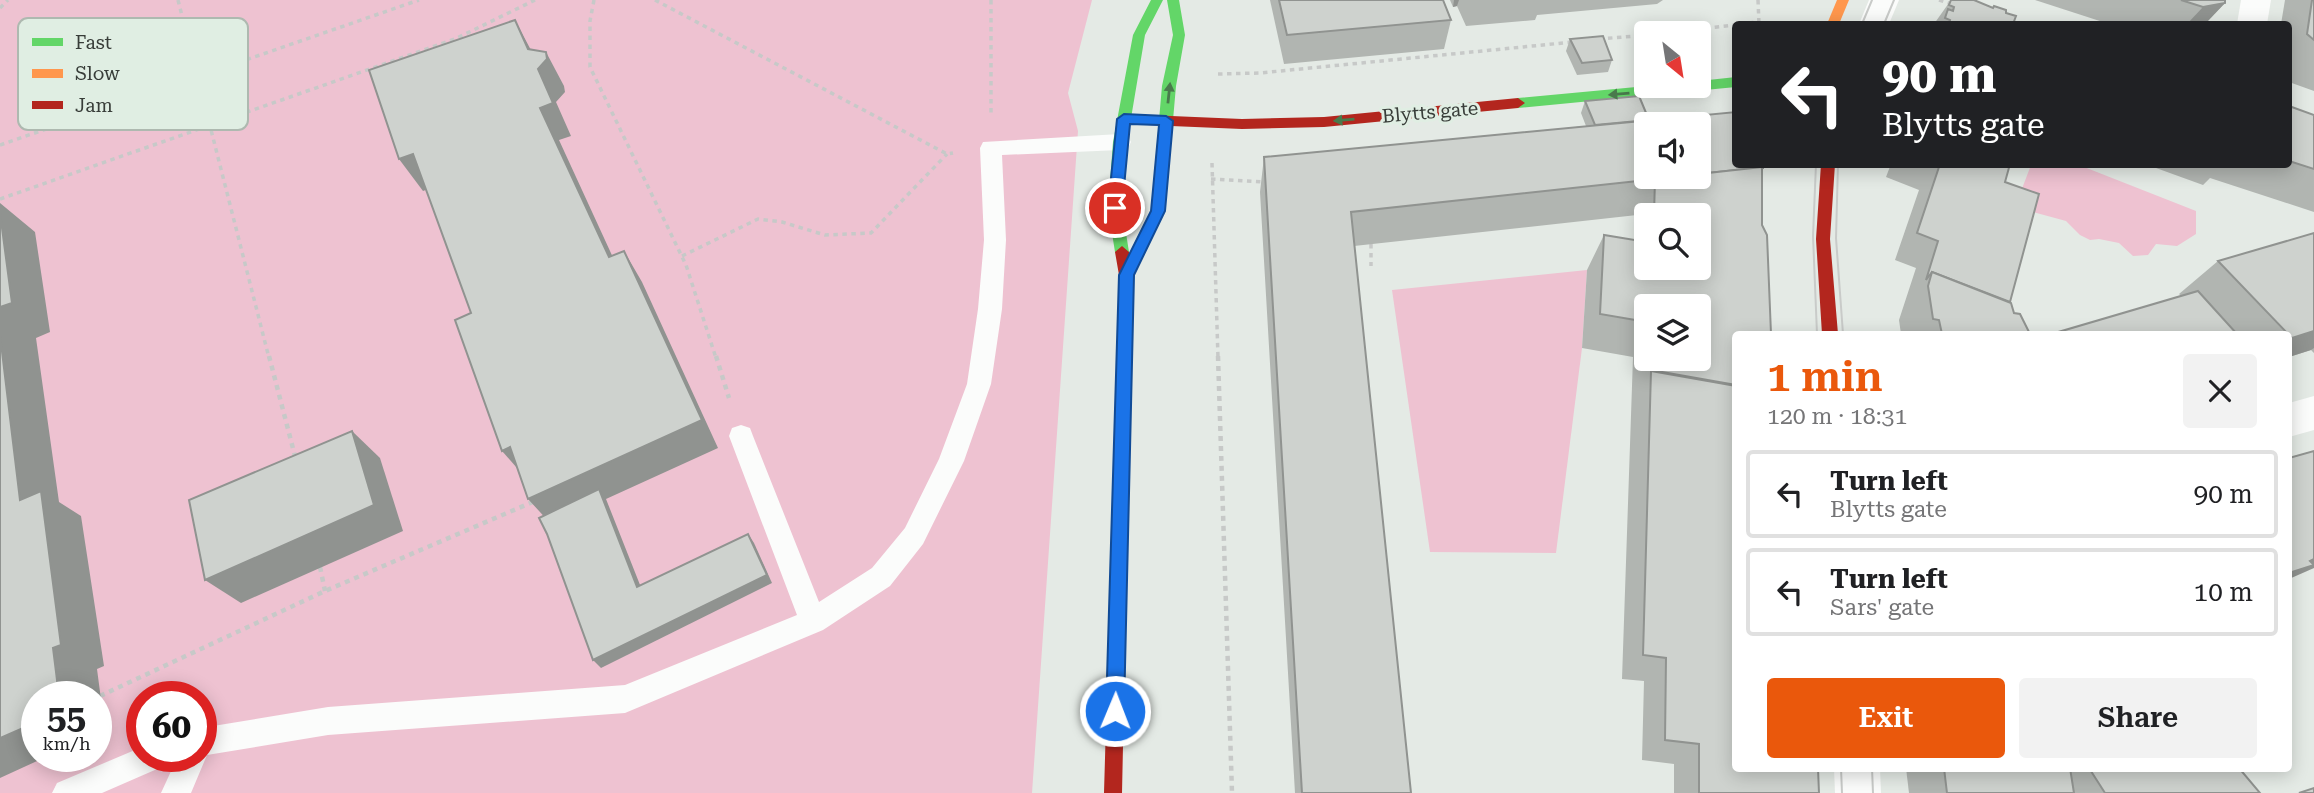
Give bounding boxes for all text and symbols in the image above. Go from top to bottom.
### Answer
legend [18,18,248,130]
north arrow [1634,21,1712,98]
map controls [1634,21,1711,371]
text: Fast [75,31,112,54]
text: 90 m [1882,47,1997,104]
icon: left [1767,49,1858,140]
text: Slow [75,62,120,85]
one-way arrow [1164,81,1175,103]
one-way arrow [1608,88,1630,99]
text: Jam [75,94,113,117]
street label: Blytts gate [1381,96,1479,128]
text: Blytts gate [1882,106,2045,144]
button: sound [1634,112,1711,189]
one-way arrow [1333,115,1355,126]
pin [1085,178,1145,238]
icon: arrive [1096,189,1134,227]
button: search [1634,203,1711,280]
button: layers [1634,294,1711,371]
text: 1 min [1767,352,1883,401]
button: close [2183,354,2257,428]
text: 120 m · 18:31 [1767,403,1907,430]
text: Turn left [1830,466,1948,496]
icon: left [1771,475,1809,513]
text: 90 m [2194,479,2253,509]
text: Blytts gate [1830,496,1947,523]
text: Turn left [1830,564,1948,594]
icon: left [1771,573,1809,611]
text: 10 m [2194,577,2253,607]
text: Sars' gate [1830,594,1934,621]
position arrow [1078,674,1152,748]
button: Exit [1767,678,2005,758]
button: Share [2019,678,2257,758]
speed limit sign: 60 [126,681,217,772]
text: 55 [47,697,86,738]
text: km/h [42,733,91,754]

